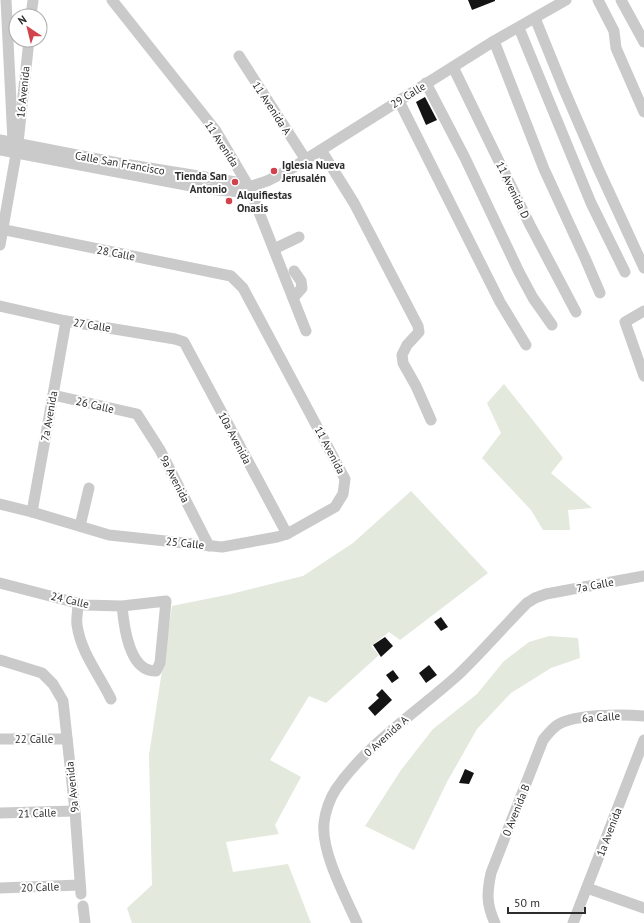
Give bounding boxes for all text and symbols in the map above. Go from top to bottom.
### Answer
north arrow [8,8,48,48]
text: N [15,12,29,28]
street label: 16 Avenida [13,66,33,118]
street label: 11 Avenida A [250,79,295,138]
street label: 29 Calle [388,79,428,111]
street label: 11 Avenida [202,118,242,170]
street label: Calle San Francisco [74,148,166,178]
place label: Iglesia Nueva Jerusalén [281,158,345,185]
street label: 11 Avenida D [493,159,533,221]
marker: Iglesia Nueva Jerusalén [269,166,279,176]
place label: Tienda San Antonio [175,169,227,196]
marker: Tienda San Antonio [230,177,240,187]
place label: Alquifiestas Onasis [237,188,292,215]
marker: Alquifiestas Onasis [224,196,234,206]
street label: 28 Calle [96,242,137,264]
street label: 27 Calle [72,315,112,335]
street label: 7a Avenida [38,390,60,442]
street label: 26 Calle [75,394,116,416]
street label: 10a Avenida [215,409,255,467]
street label: 11 Avenida [312,424,348,476]
street label: 9a Avenida [157,453,193,505]
street label: 25 Calle [165,534,205,552]
street label: 7a Calle [575,574,615,595]
street label: 24 Calle [50,589,91,611]
street label: 6a Calle [582,709,621,725]
street label: 0 Avenida A [361,712,411,760]
street label: 22 Calle [15,732,54,746]
street label: 9a Avenida [62,761,82,813]
street label: 0 Avenida B [499,782,533,838]
street label: 21 Calle [18,805,57,821]
street label: 1a Avenida [593,806,625,858]
street label: 20 Calle [21,879,60,895]
scale bar [508,889,585,915]
text: 50 m [514,895,540,910]

